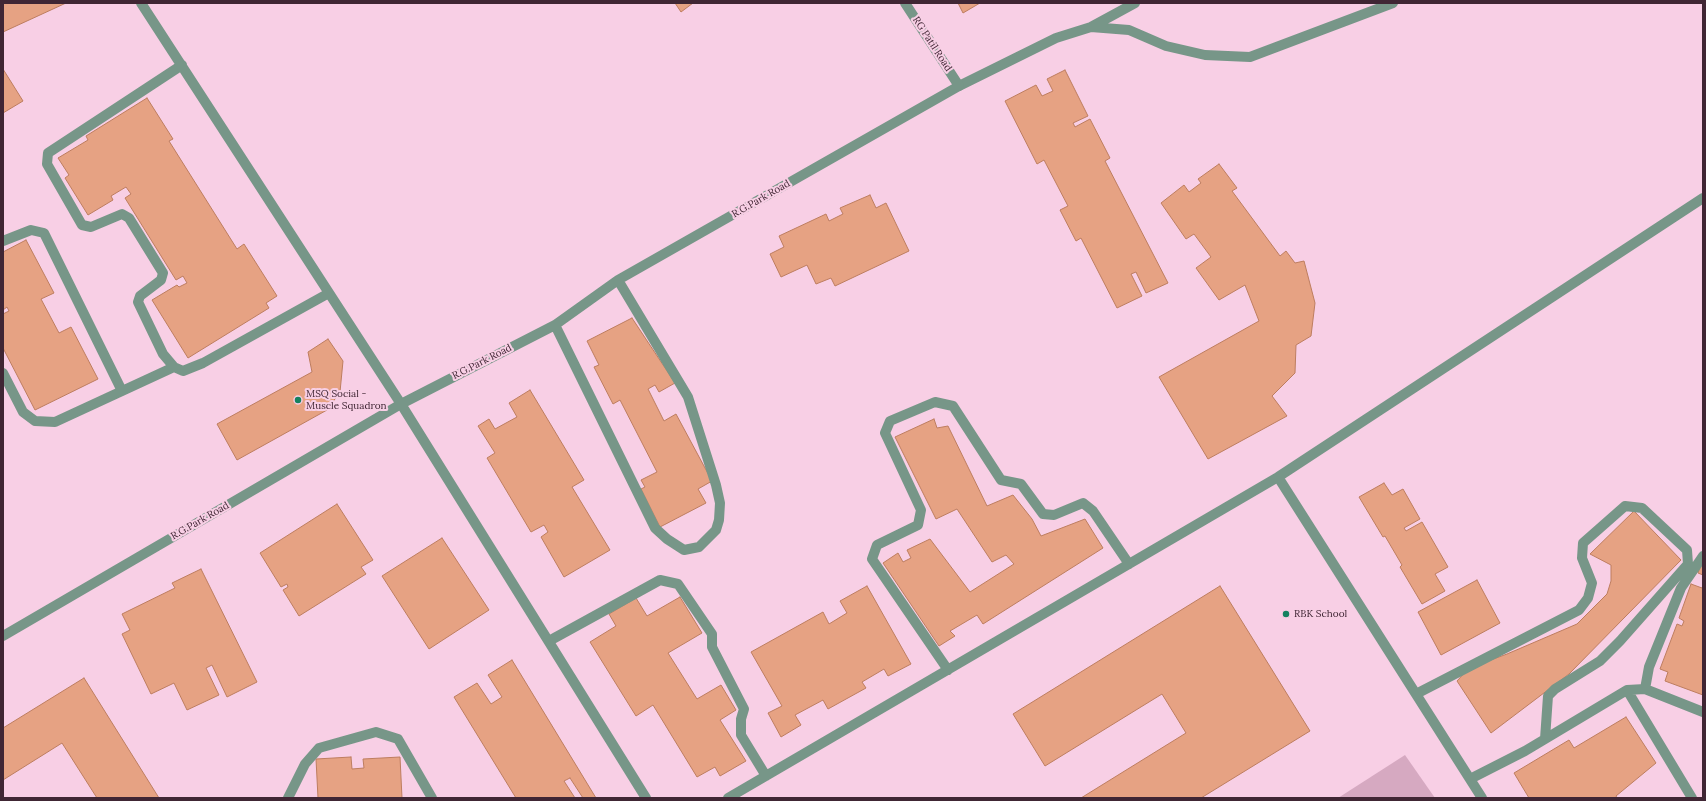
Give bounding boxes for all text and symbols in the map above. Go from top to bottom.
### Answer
street label: RG Patil Road [910,14,954,74]
street label: R.G.Park Road [730,178,792,220]
street label: R.G.Park Road [450,342,514,382]
place label: MSQ Social - Muscle Squadron [306,388,387,412]
marker: MSQ Social - Muscle Squadron [293,395,303,405]
street label: R.G.Park Road [169,500,231,542]
place label: RBK School [1294,608,1347,620]
marker: RBK School [1281,609,1291,619]

